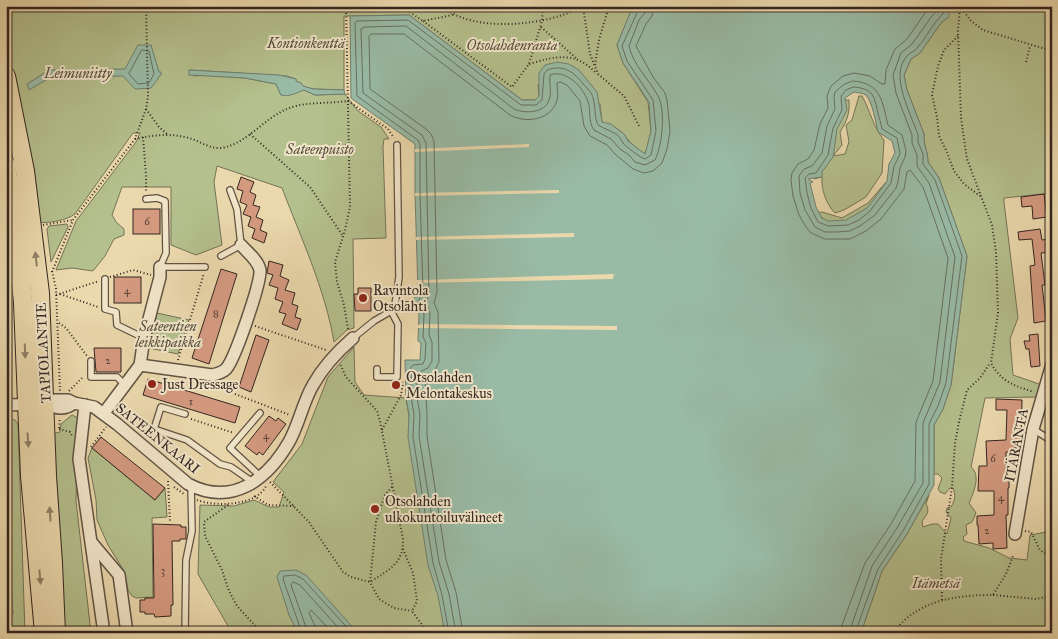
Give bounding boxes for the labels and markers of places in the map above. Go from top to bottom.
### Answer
place label: Ravintola Otsolahti [373,282,429,315]
marker: Ravintola Otsolahti [357,292,369,304]
place label: Otsolahden Melontakeskus [406,369,492,402]
place label: Just Dressage [160,376,239,394]
marker: Just Dressage [146,378,158,390]
marker: Otsolahden Melontakeskus [390,379,402,391]
place label: Otsolahden ulkokuntoiluvälineet [385,493,503,526]
marker: Otsolahden ulkokuntoiluvälineet [369,503,381,515]

